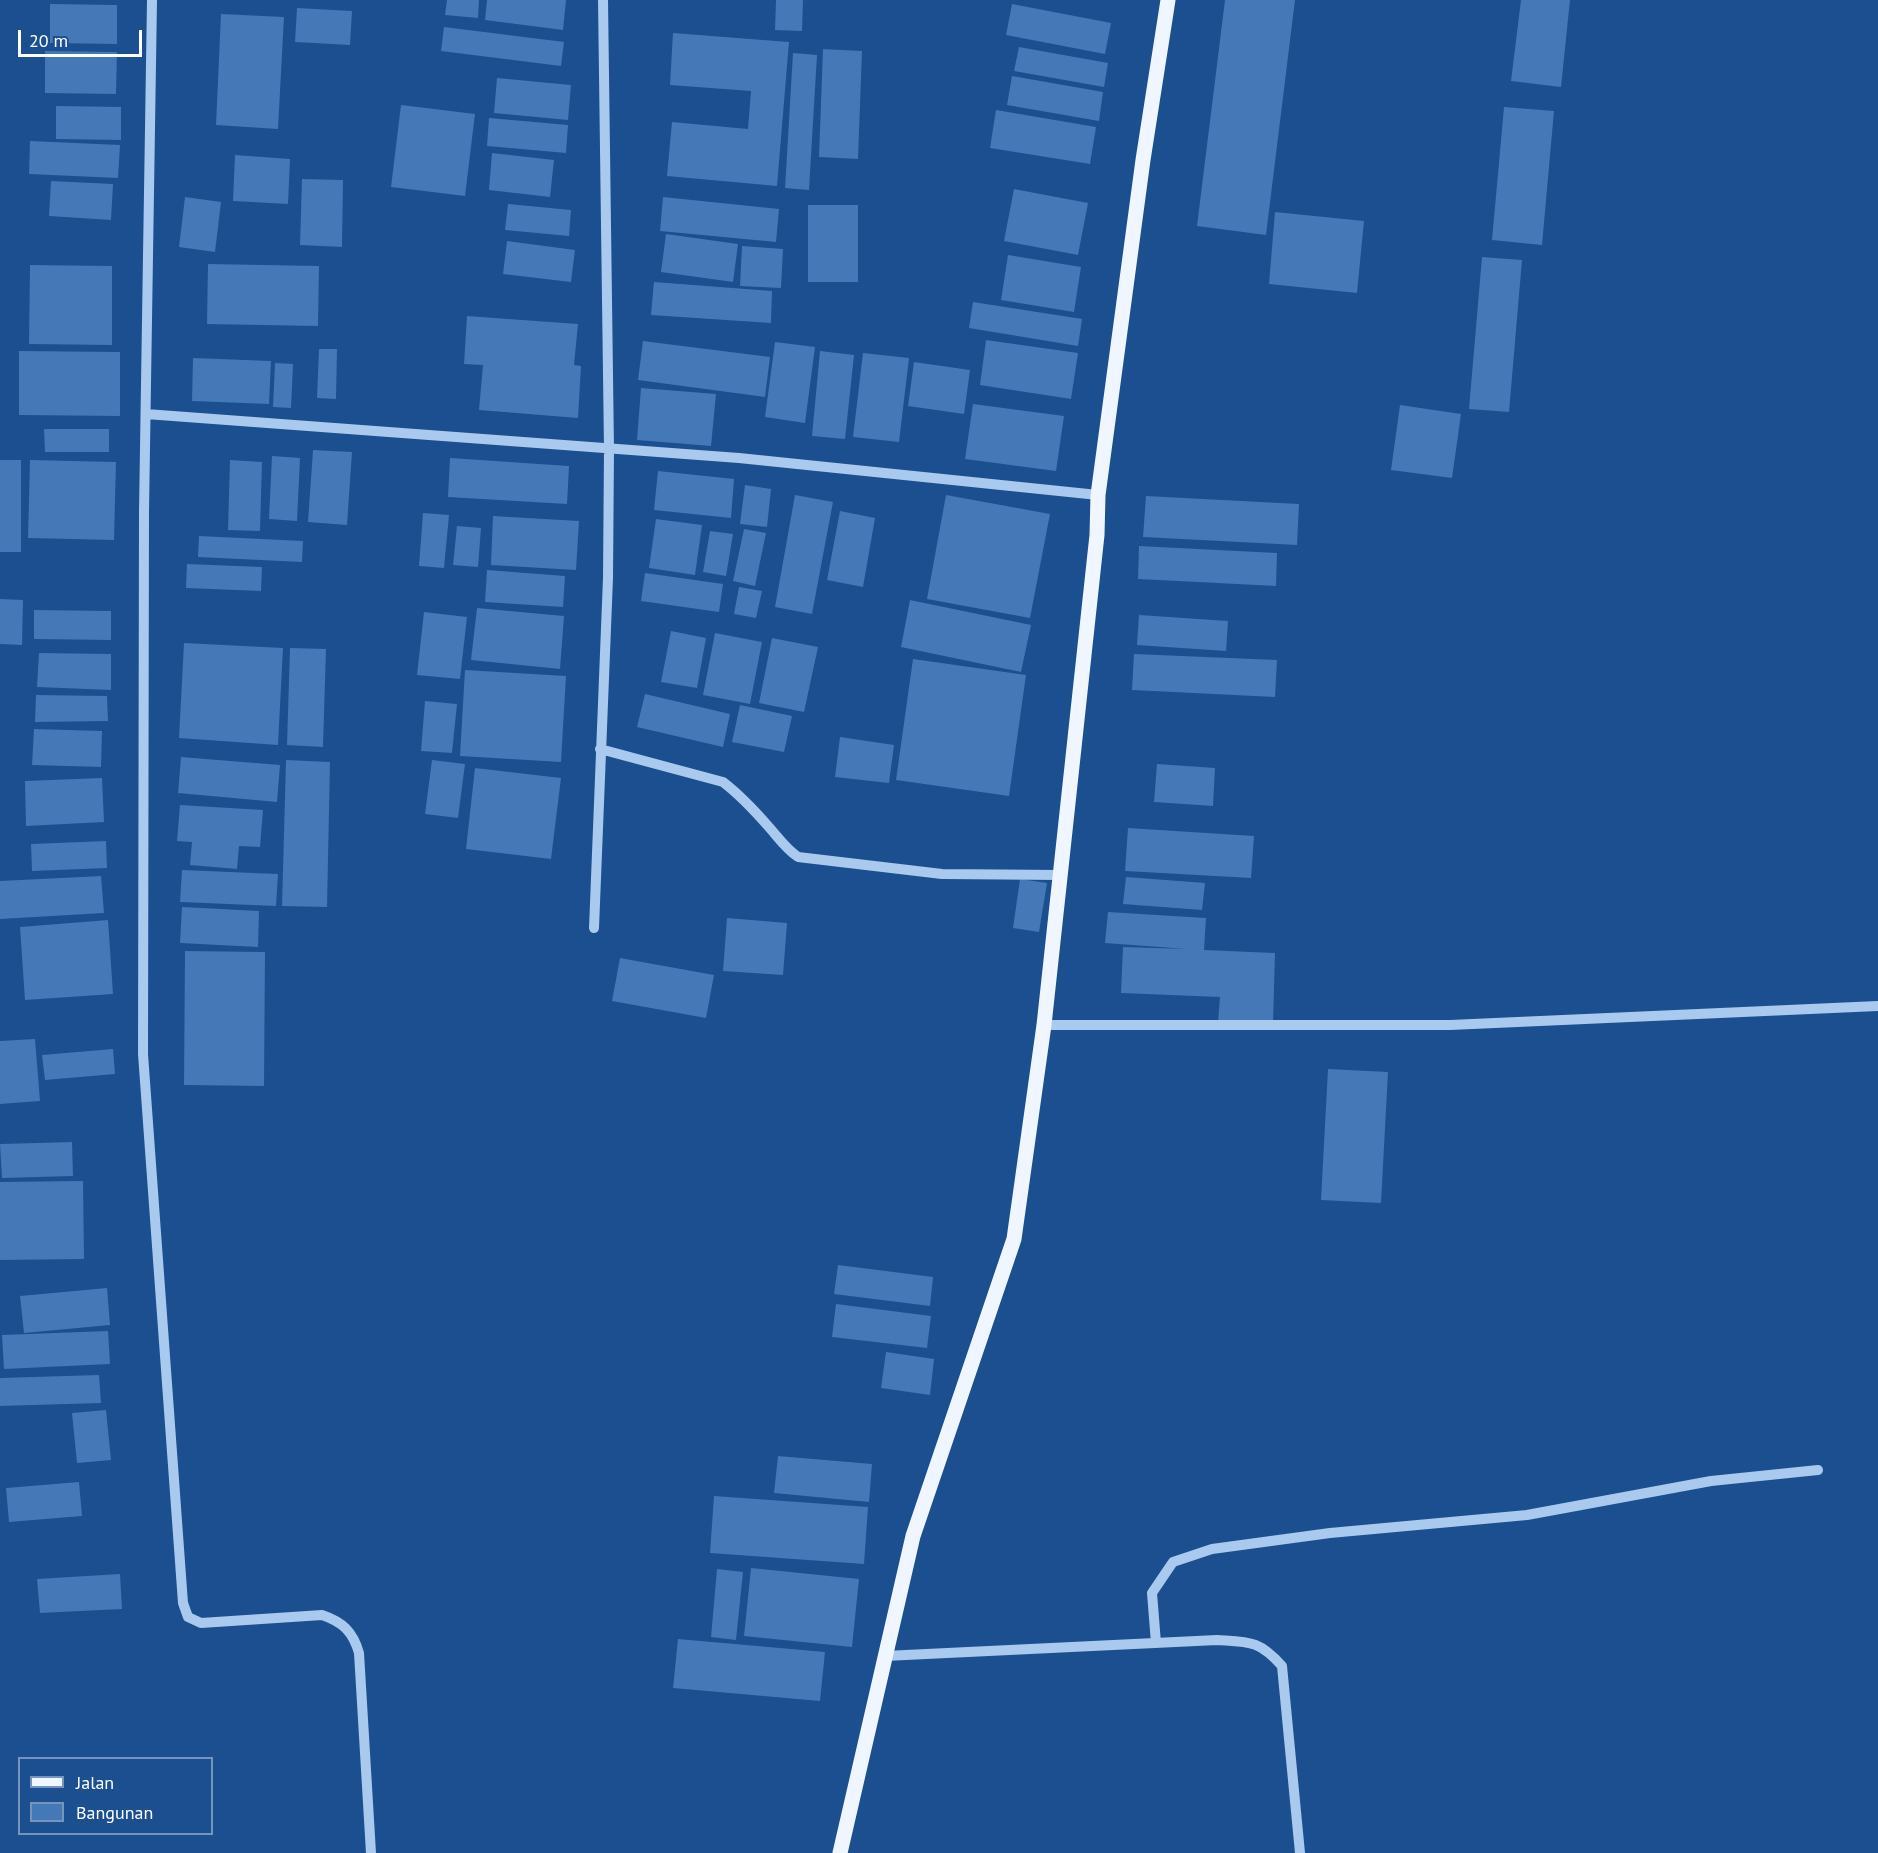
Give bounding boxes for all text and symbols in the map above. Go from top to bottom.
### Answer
scale bar [21,18,146,56]
text: 20 m [29,29,68,52]
legend [18,1757,213,1835]
text: Jalan [76,1771,114,1794]
text: Bangunan [76,1801,153,1824]

